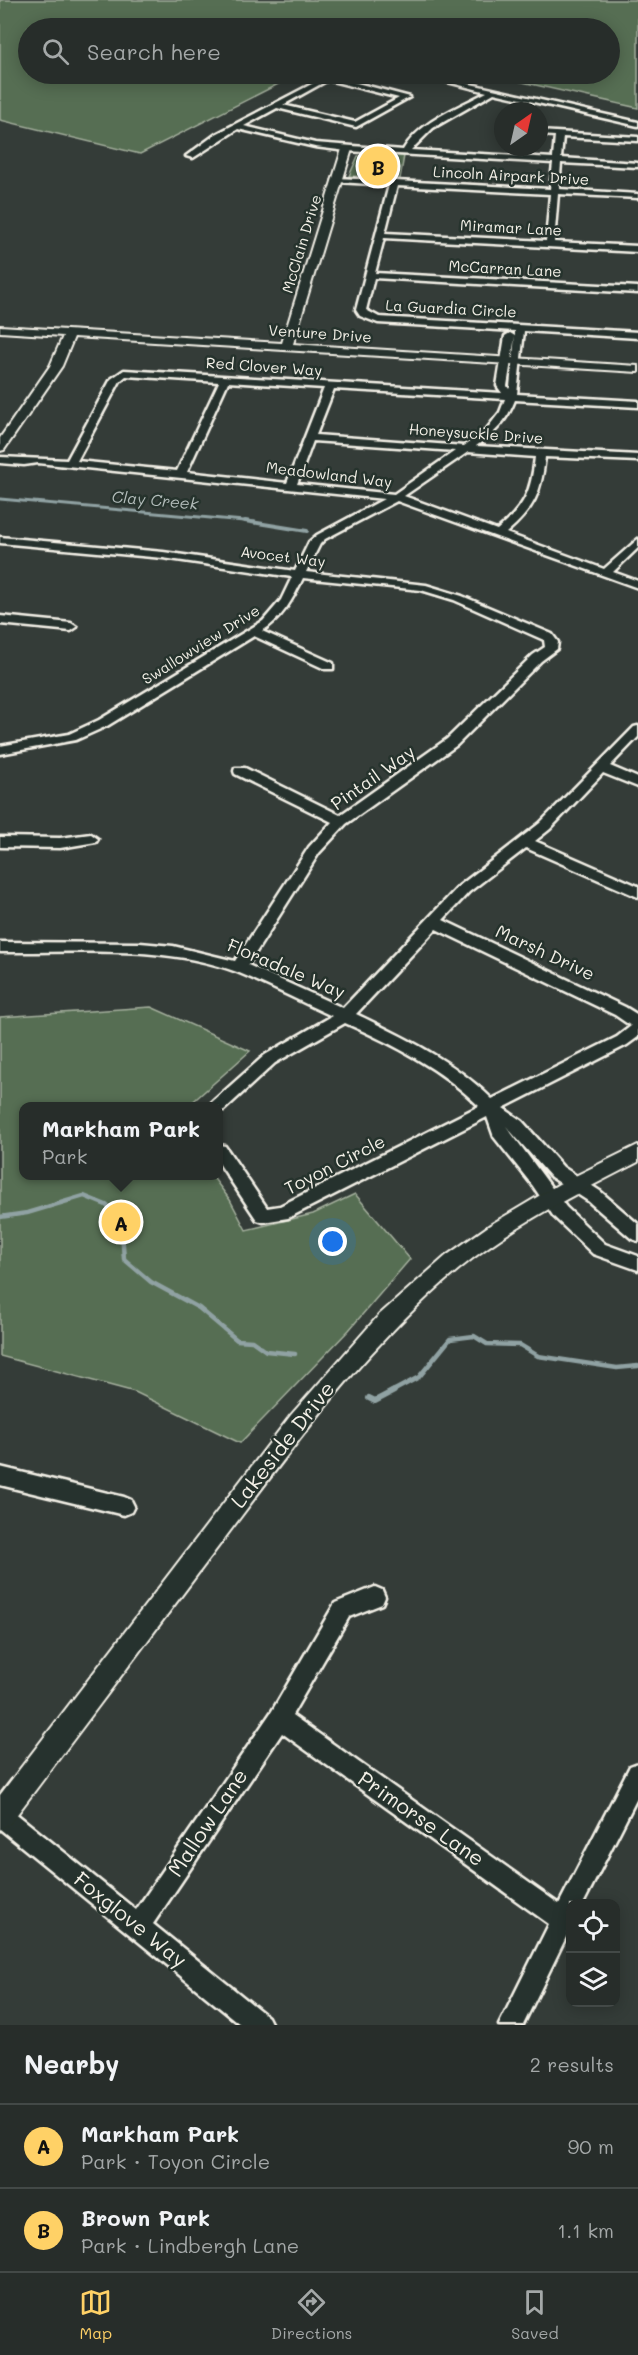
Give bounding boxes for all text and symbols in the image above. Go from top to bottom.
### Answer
search box [18,18,620,84]
icon: search [39,35,72,68]
text: Search here [87,37,221,66]
north arrow [494,102,548,156]
pin: B [358,144,398,188]
street label: Lincoln Airpark Drive [432,161,590,189]
street label: McClain Drive [277,192,326,295]
street label: Miramar Lane [460,214,562,240]
street label: McCarran Lane [448,255,562,281]
street label: La Guardia Circle [385,295,517,321]
street label: Venture Drive [268,319,372,347]
street label: Red Clover Way [205,352,323,380]
street label: Honeysuckle Drive [408,418,544,448]
street label: Meadowland Way [265,456,393,492]
water label: Clay Creek [111,485,200,514]
street label: Avocet Way [239,541,327,571]
street label: Swallowview Drive [138,600,263,689]
street label: Pintail Way [325,739,419,815]
street label: Marsh Drive [492,919,599,986]
street label: Floradale Way [224,932,349,1004]
popup [19,1102,223,1180]
text: Markham Park [42,1114,200,1143]
street label: Toyon Circle [280,1128,389,1200]
text: Park [42,1143,87,1169]
pin: A [102,1200,140,1244]
your location [318,1227,347,1256]
street label: Lakeside Drive [224,1375,340,1513]
street label: Mallow Lane [161,1763,253,1881]
street label: Primorse Lane [353,1764,490,1871]
street label: Foxglove Way [69,1865,193,1973]
map controls [566,1899,620,2007]
button: locate [566,1899,620,1953]
button: layers [566,1953,620,2007]
text: Nearby [24,2047,119,2081]
text: 2 results [530,2051,614,2077]
text: Markham Park [81,2119,239,2148]
text: A [37,2133,50,2159]
text: 90 m [568,2133,614,2159]
text: Park · Toyon Circle [81,2148,270,2174]
text: Brown Park [81,2203,210,2232]
text: B [37,2217,50,2243]
text: 1.1 km [557,2217,614,2243]
text: Park · Lindbergh Lane [81,2232,299,2258]
tab: Map [79,2286,112,2343]
tab: Directions [271,2286,352,2343]
tab: Saved [511,2286,559,2343]

